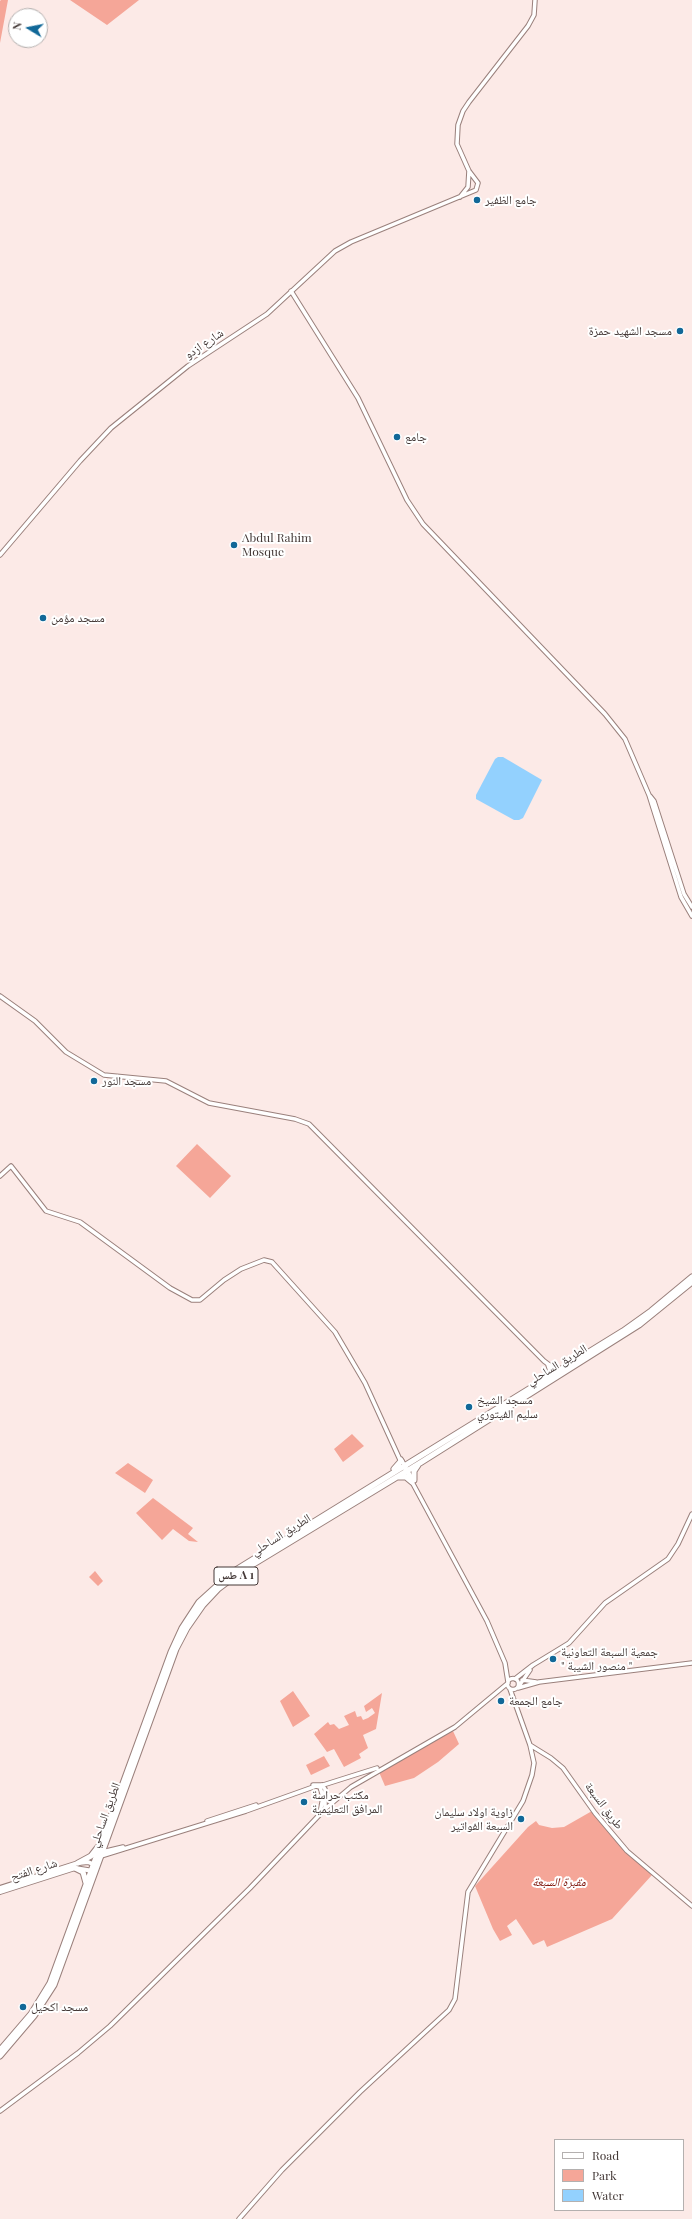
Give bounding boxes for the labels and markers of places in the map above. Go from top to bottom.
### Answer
place label: جامع الظفير [485,193,537,207]
marker: جامع الظفير [472,195,482,205]
place label: مسجد الشهيد حمزة [589,324,672,338]
marker: مسجد الشهيد حمزة [675,326,685,336]
place label: جامع [405,430,427,444]
marker: جامع [392,432,402,442]
place label: Abdul Rahim Mosque [242,531,312,559]
marker: Abdul Rahim Mosque [229,540,239,550]
place label: مسجد مؤمن [51,611,105,625]
marker: مسجد مؤمن [38,613,48,623]
place label: مسجد النور [102,1074,151,1088]
marker: مسجد النور [89,1076,99,1086]
place label: مسجد الشيخ سليم الفيتوري [477,1393,538,1421]
marker: مسجد الشيخ سليم الفيتوري [464,1402,474,1412]
place label: جمعية السبعة التعاونية " منصور الشيبة " [561,1645,658,1673]
marker: جمعية السبعة التعاونية " منصور الشيبة " [548,1654,558,1664]
place label: جامع الجمعة [509,1694,563,1708]
marker: جامع الجمعة [496,1696,506,1706]
place label: مكتب حراسة المرافق التعليمية [312,1788,382,1816]
marker: مكتب حراسة المرافق التعليمية [299,1797,309,1807]
place label: زاوية اولاد سليمان السبعة الفواتير [435,1805,513,1833]
marker: زاوية اولاد سليمان السبعة الفواتير [516,1814,526,1824]
place label: مسجد اكحيل [31,2000,88,2014]
marker: مسجد اكحيل [18,2002,28,2012]

